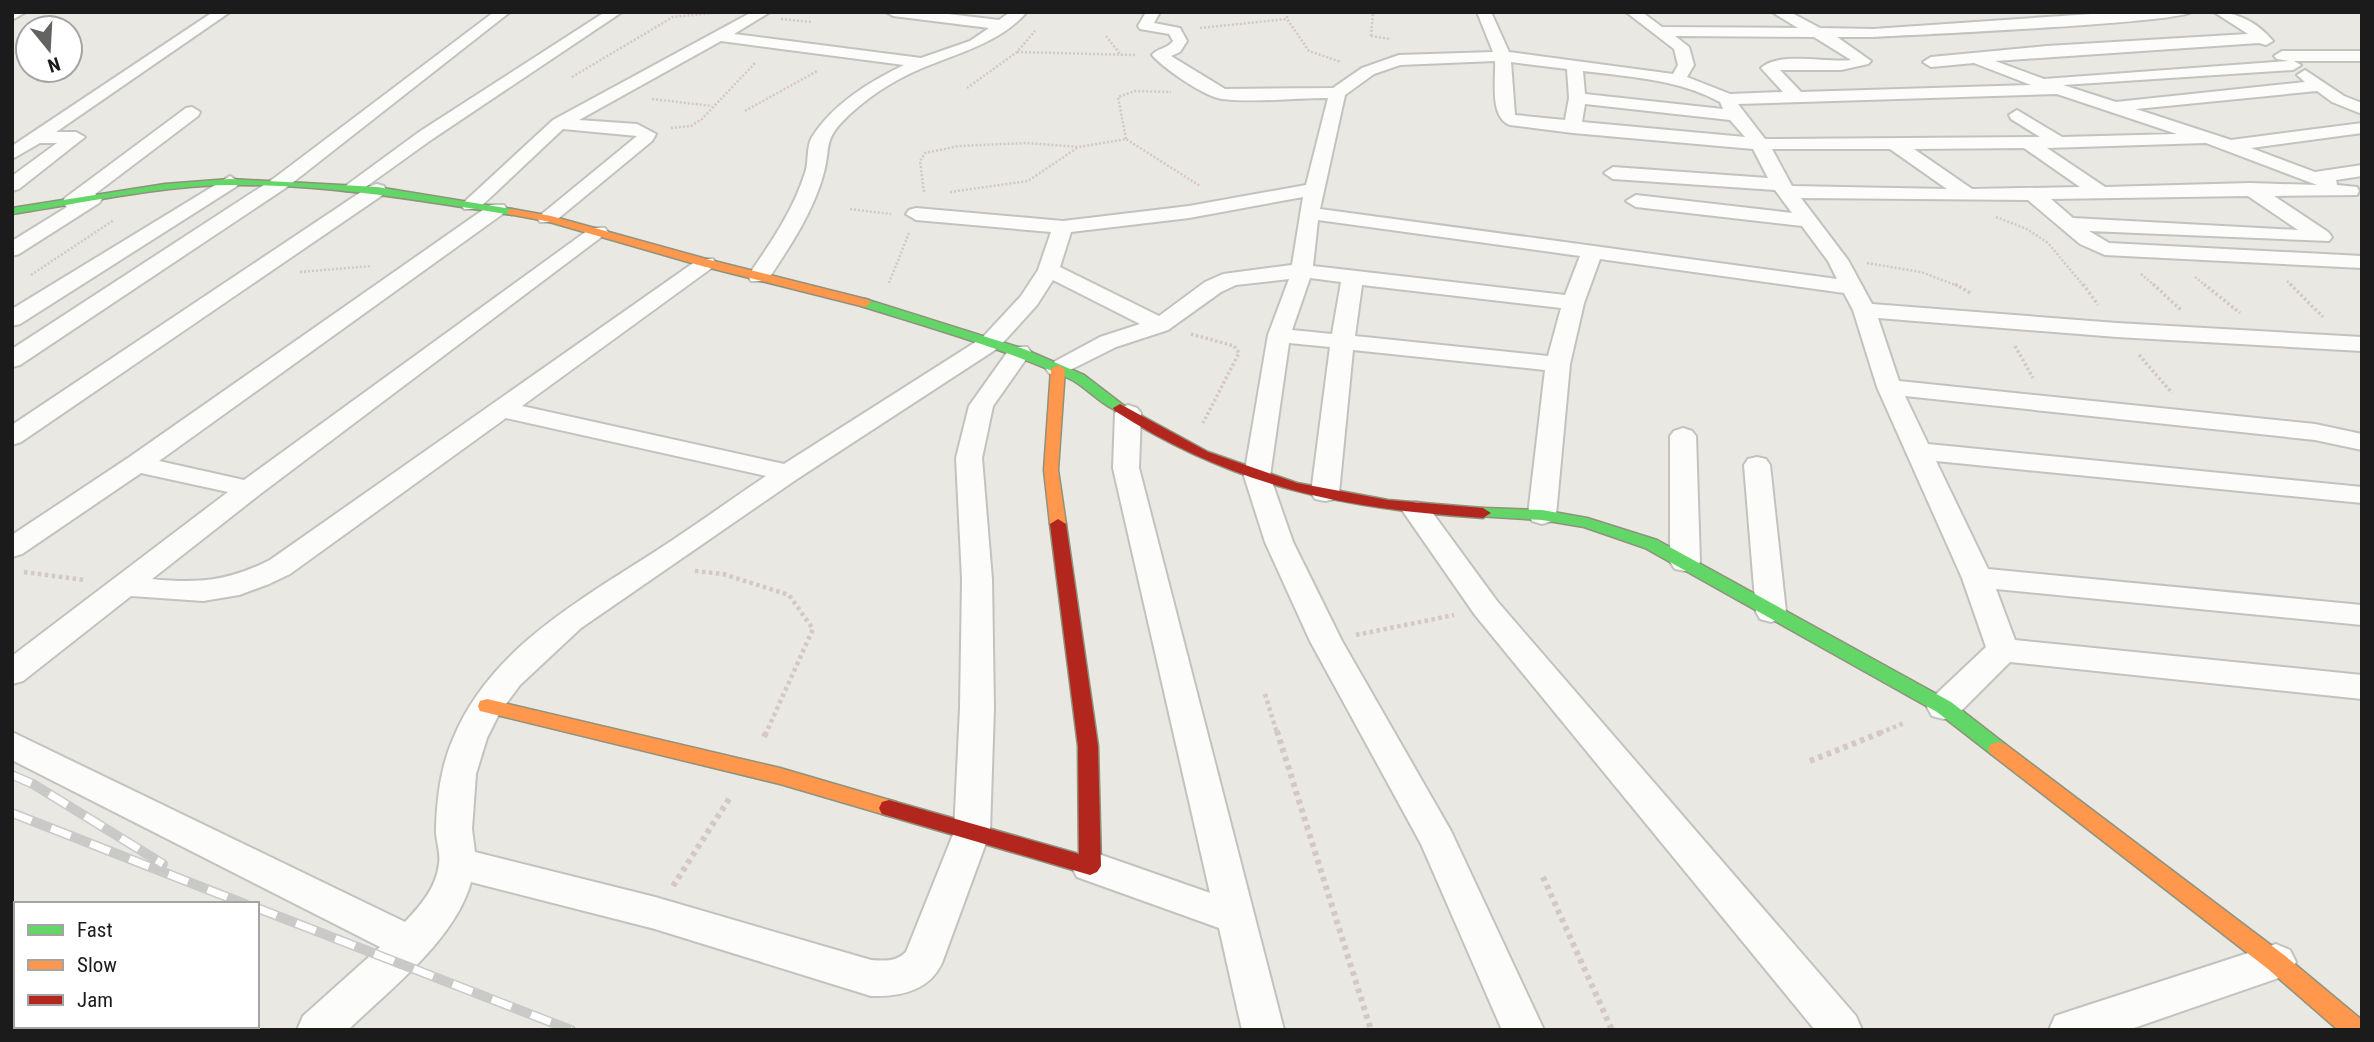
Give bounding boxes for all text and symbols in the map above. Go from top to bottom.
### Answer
north arrow [14,14,84,84]
text: N [45,52,63,77]
legend [14,902,259,1028]
text: Fast [77,918,113,942]
text: Slow [77,953,117,977]
text: Jam [77,988,113,1012]

